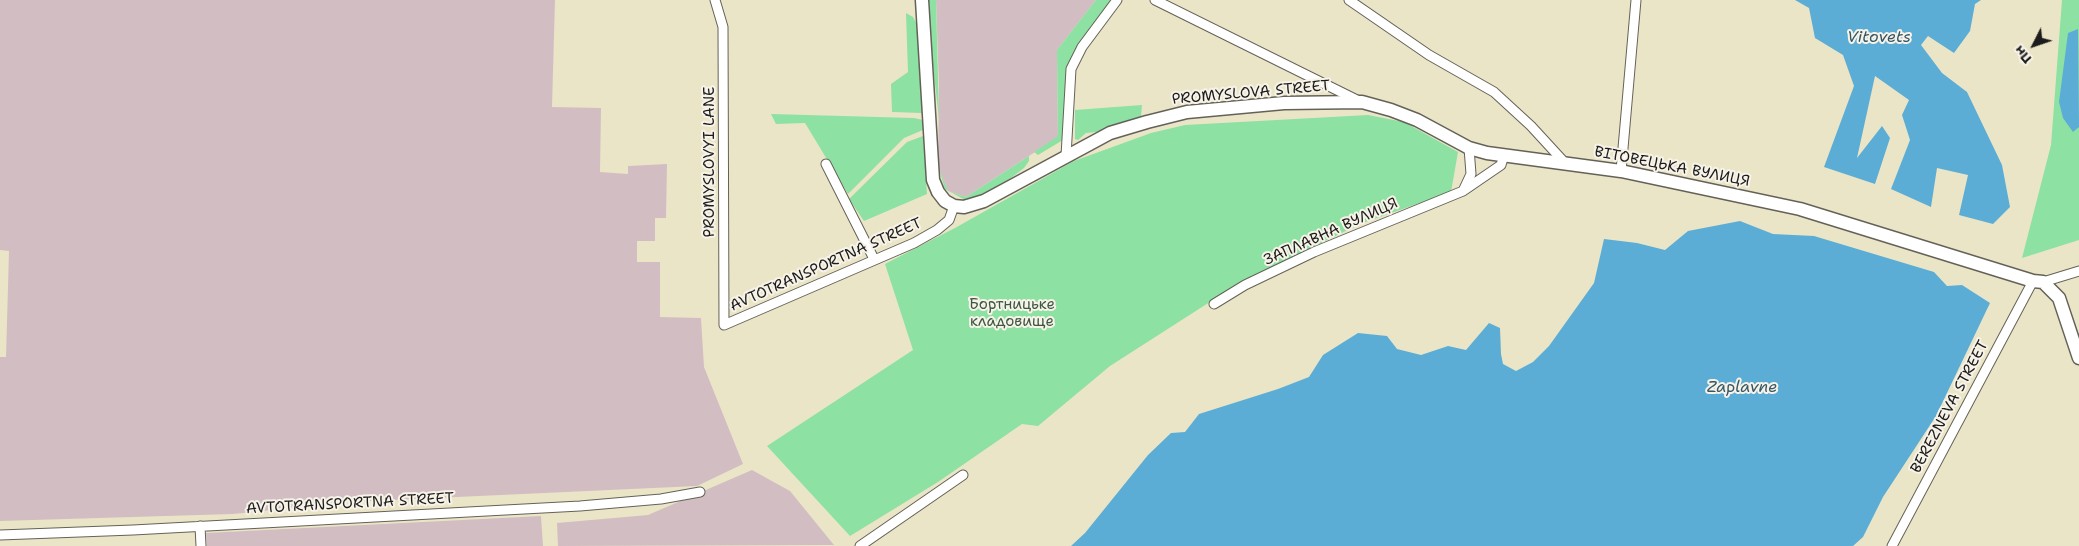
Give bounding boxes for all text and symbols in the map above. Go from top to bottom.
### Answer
north arrow [2009,20,2059,70]
water label: Vitovets [1847,28,1911,48]
text: Пн [2010,42,2036,68]
street label: PROMYSLOVA STREET [1171,77,1331,109]
street label: PROMYSLOVYI LANE [701,87,719,237]
street label: ВІТОВЕЦЬКА ВУЛИЦЯ [1593,143,1751,191]
street label: ЗАПЛАВНА ВУЛИЦЯ [1261,194,1401,270]
street label: AVTOTRANSPORTNA STREET [727,214,925,316]
park label: Бортницьке кладовище [969,296,1055,331]
street label: BEREZNEVA STREET [1907,338,1993,476]
water label: Zaplavne [1707,378,1777,398]
street label: AVTOTRANSPORTNA STREET [246,490,454,518]

